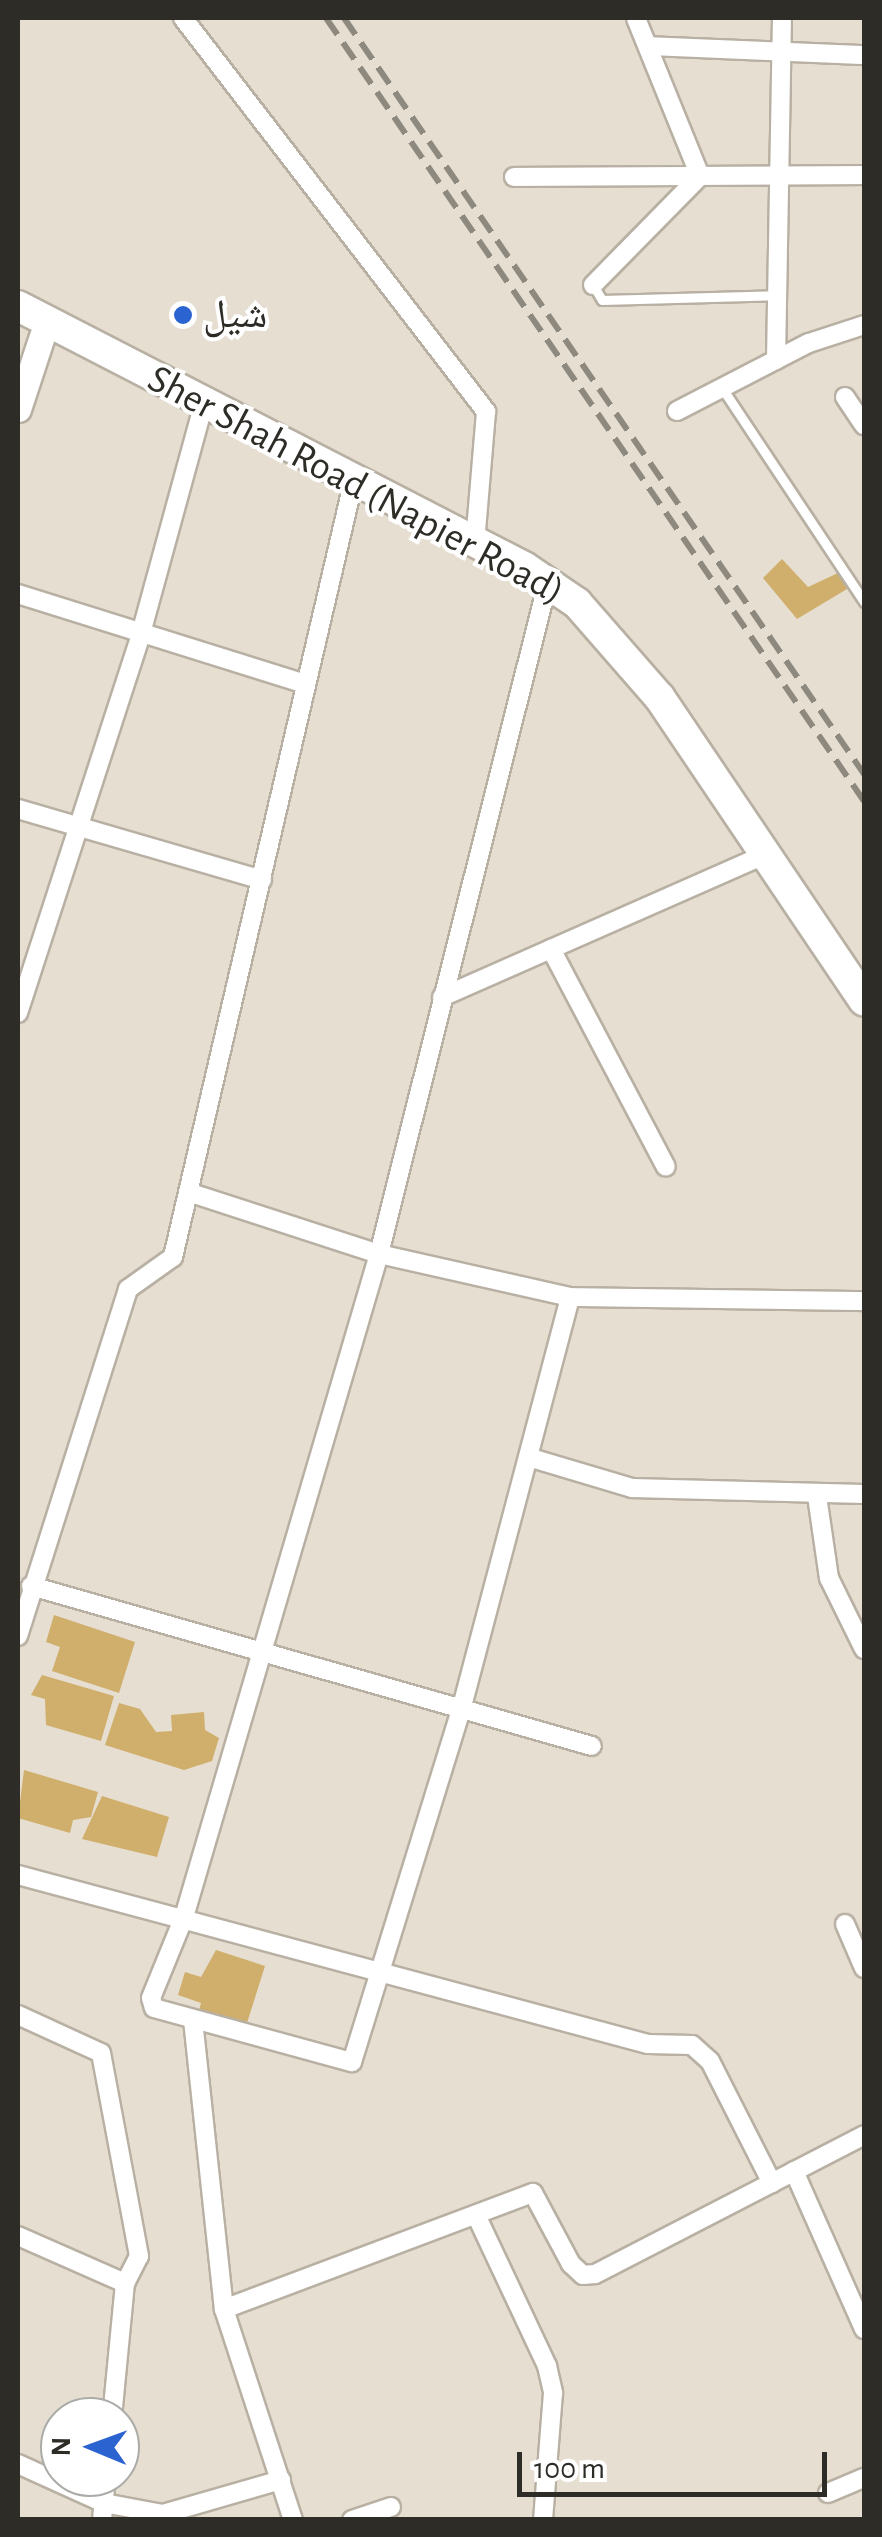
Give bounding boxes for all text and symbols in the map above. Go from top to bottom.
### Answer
place label: شیل [203,291,267,339]
marker: شیل [172,304,194,326]
street label: Sher Shah Road (Napier Road) [140,355,572,615]
north arrow [40,2397,140,2497]
scale bar [522,2432,832,2494]
text: N [48,2437,76,2456]
text: 100 m [534,2454,605,2484]

